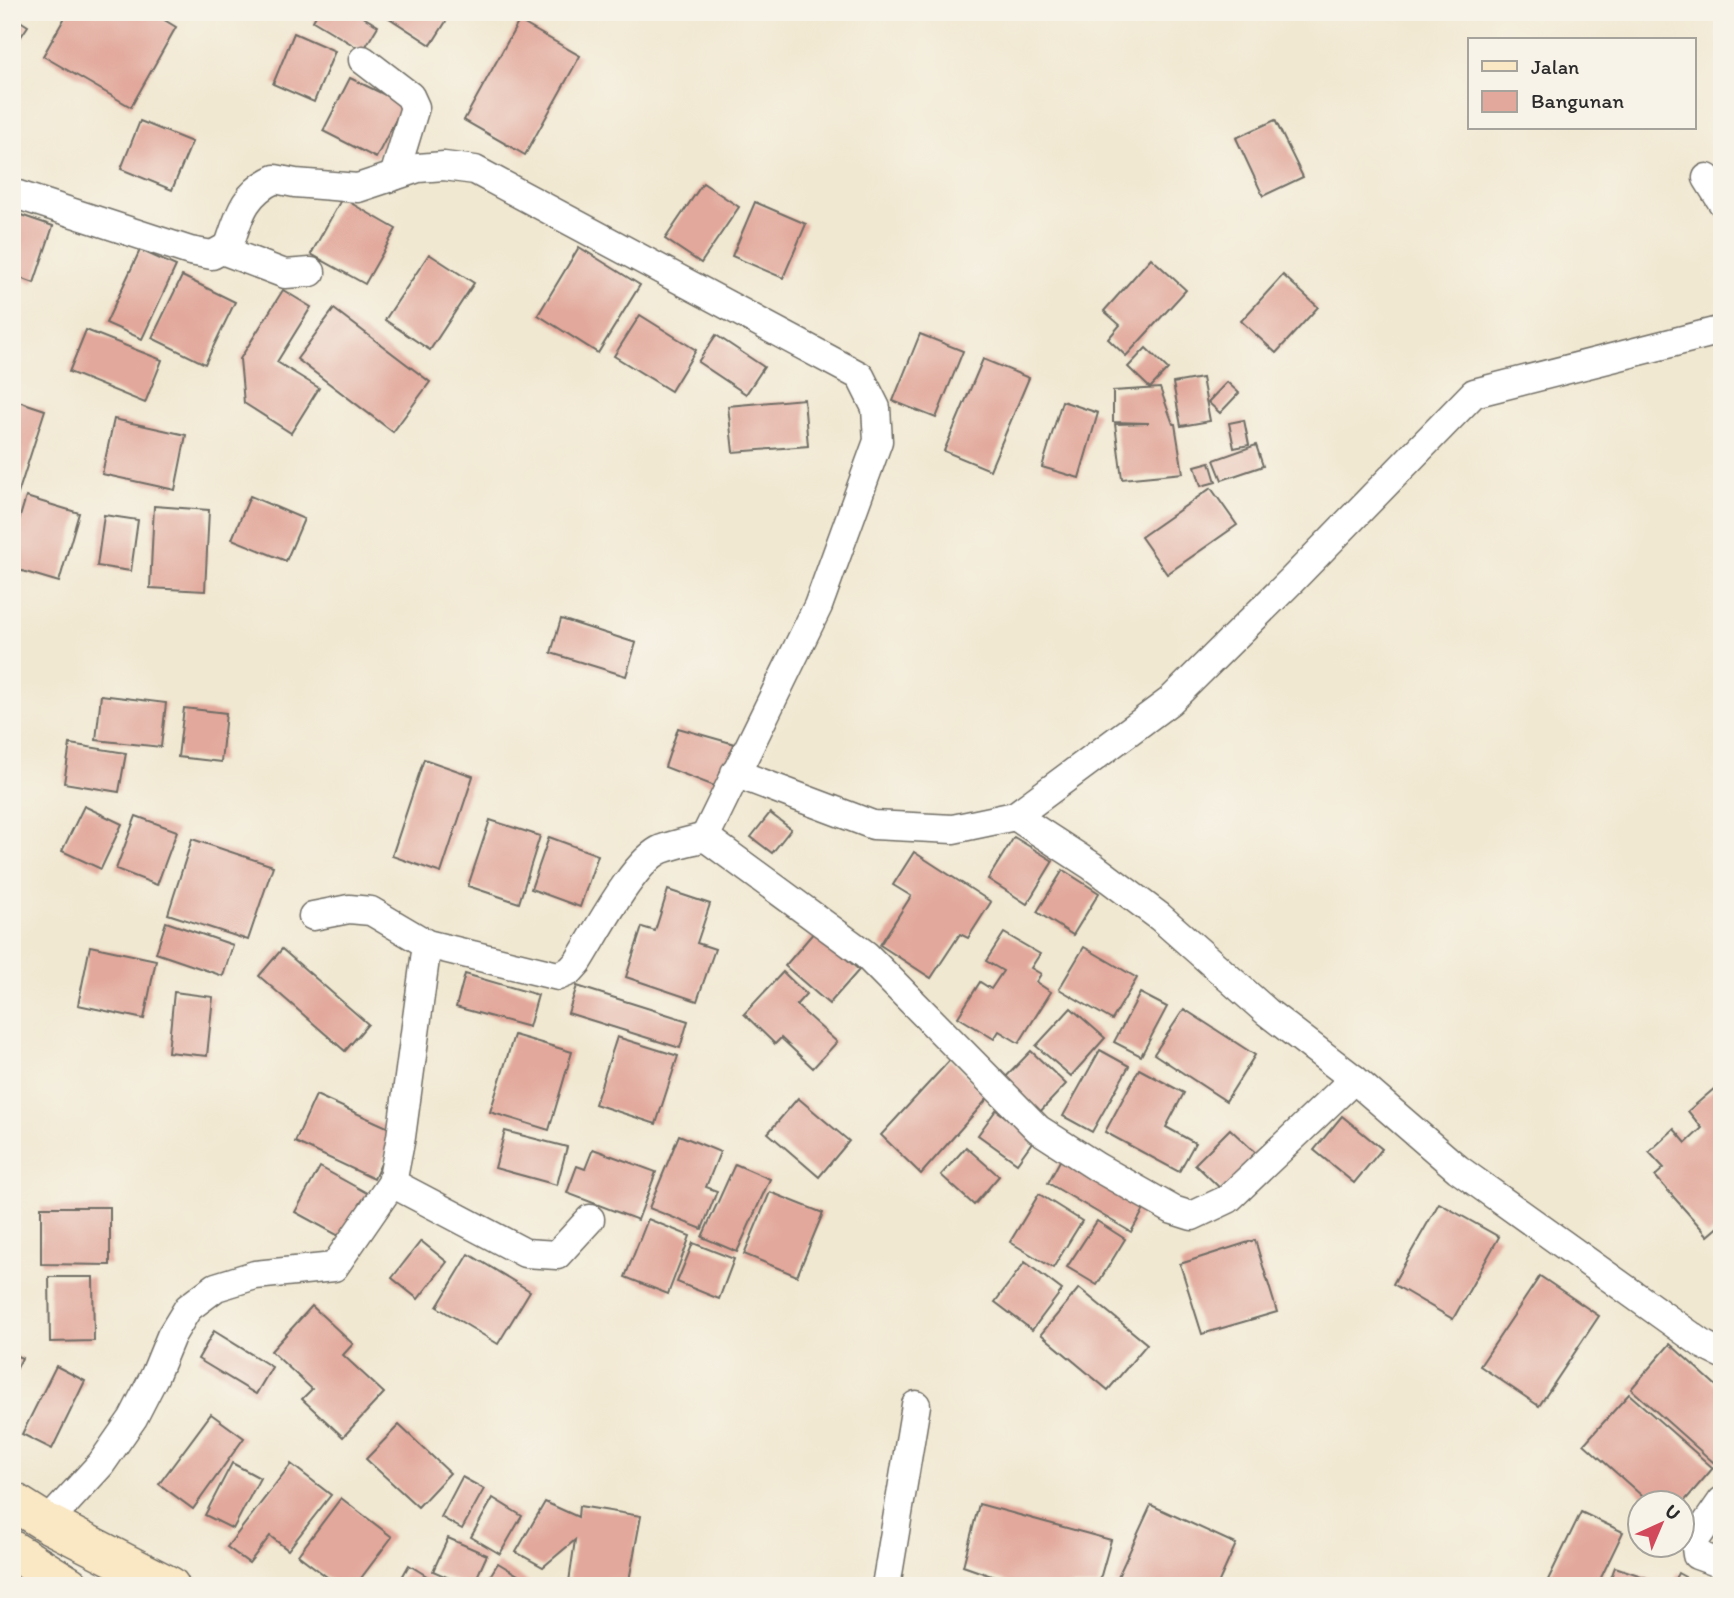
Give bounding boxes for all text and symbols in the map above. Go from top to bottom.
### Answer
legend [1468,38,1696,130]
text: Jalan [1531,54,1579,79]
text: Bangunan [1531,88,1624,113]
north arrow [1626,1490,1696,1560]
text: U [1660,1499,1685,1525]

